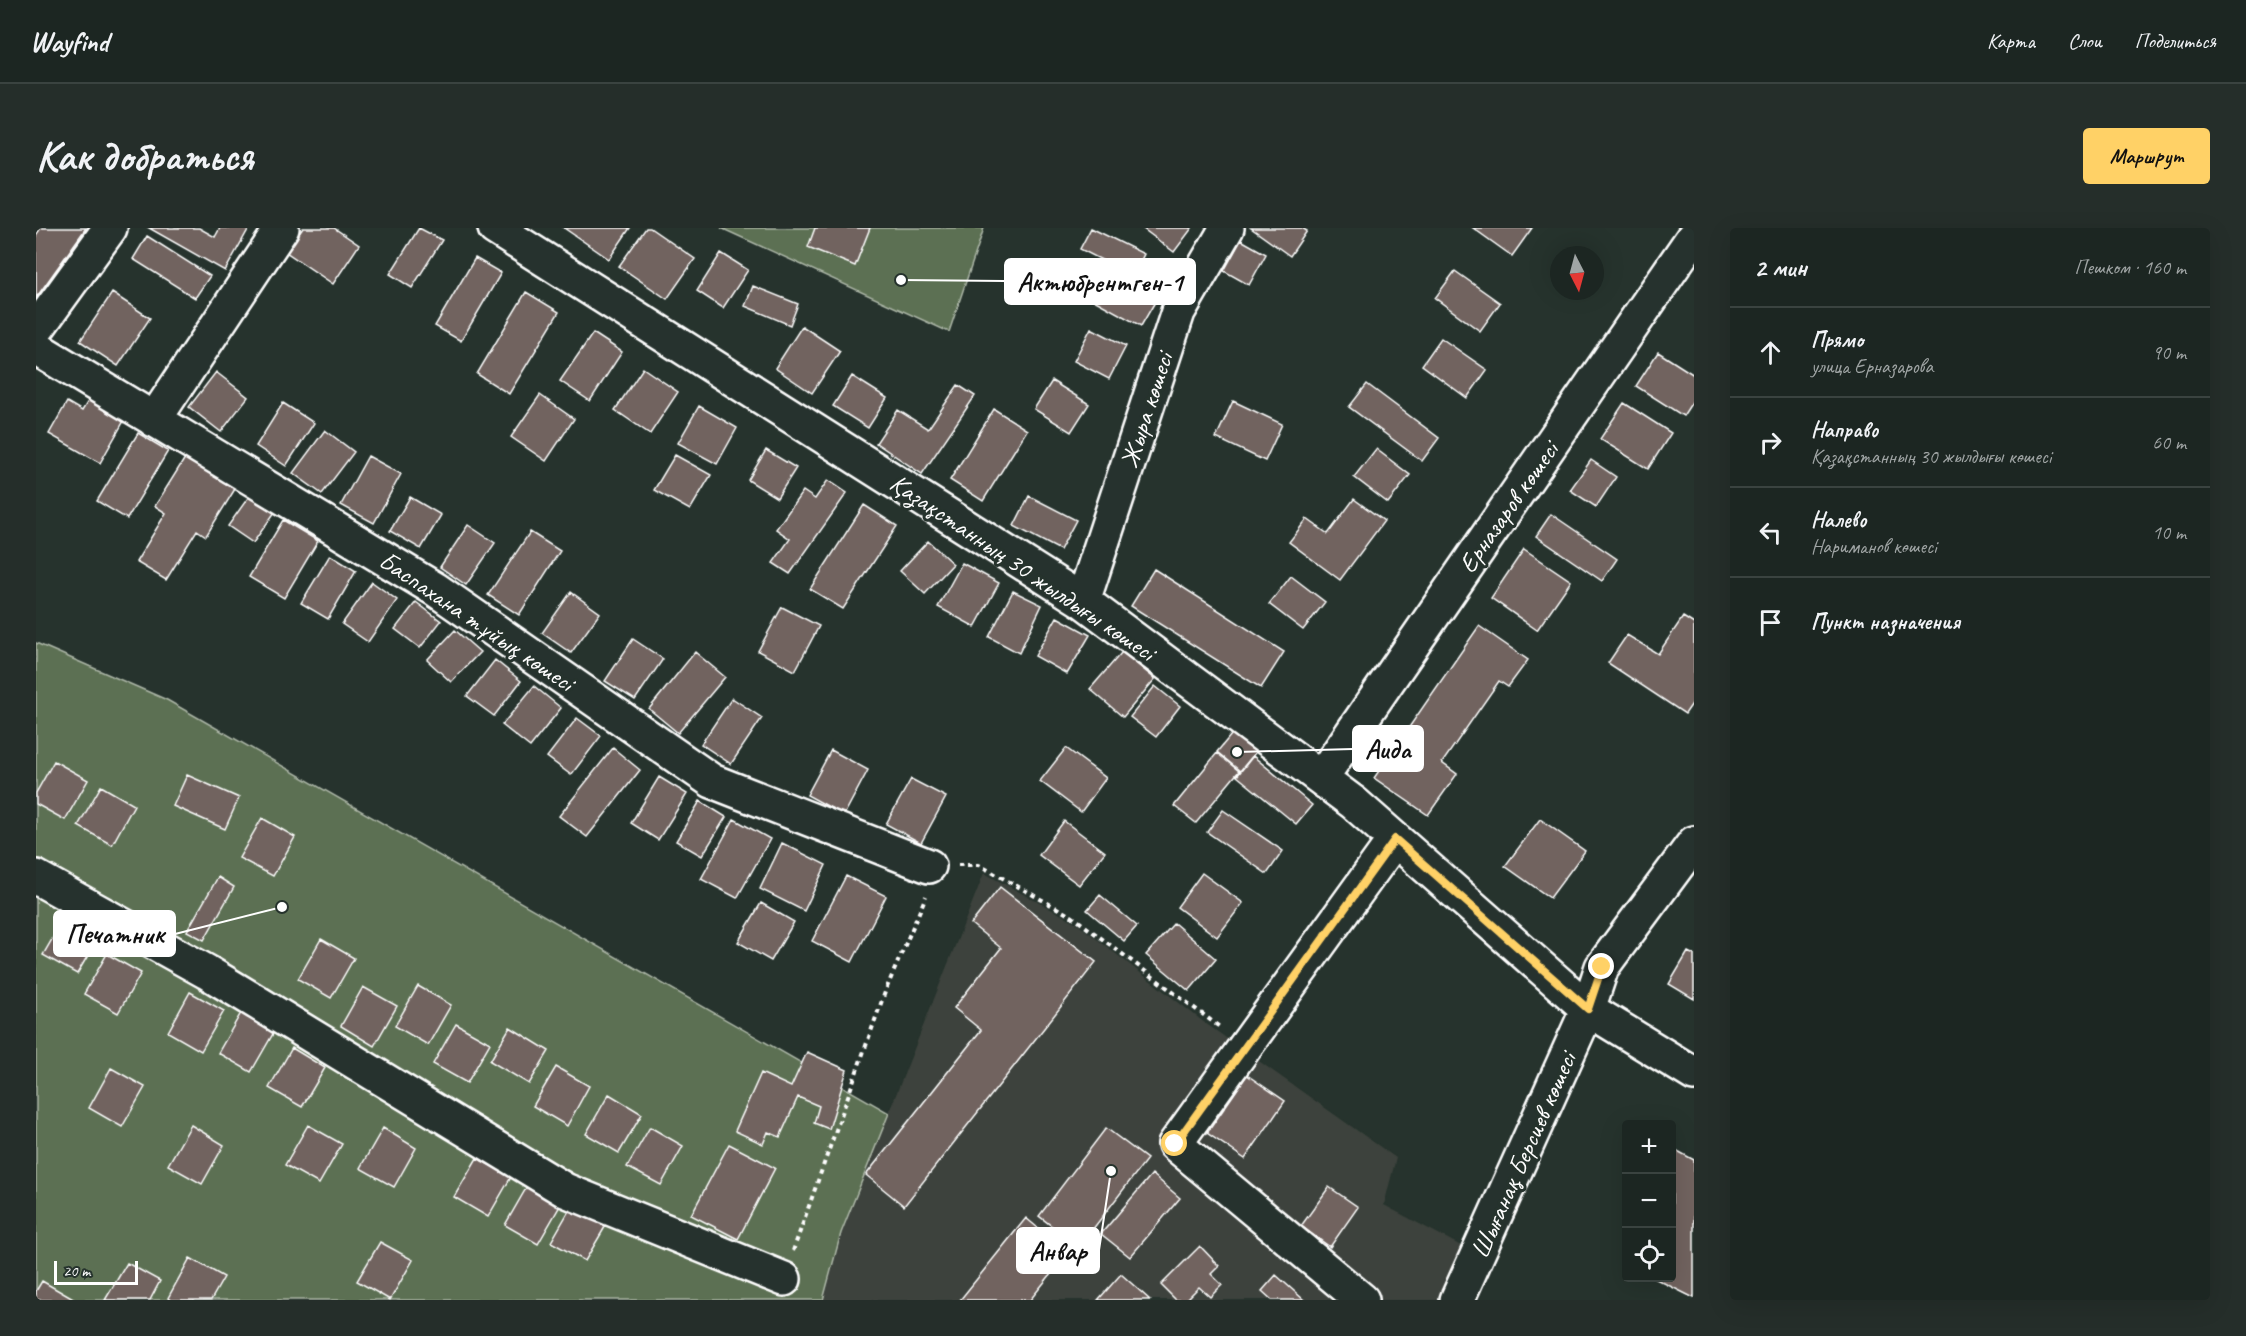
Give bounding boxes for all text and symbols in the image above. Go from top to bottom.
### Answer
text: Wayfind [30,24,109,59]
text: Карта [1987,28,2035,54]
text: Слои [2068,28,2102,54]
text: Поделиться [2135,28,2216,54]
button: Маршрут [2083,128,2210,184]
text: Как добраться [36,130,253,183]
north arrow [1550,246,1604,300]
text: 2 мин [1754,251,1807,284]
text: Пешком · 160 m [2074,255,2186,280]
callout: Актюбрентген-1 [1005,259,1195,304]
text: Актюбрентген-1 [1017,265,1186,299]
text: Прямо [1811,326,1863,354]
icon: ahead [1754,336,1787,369]
text: 90 m [2152,340,2186,365]
street label: Жыра көшесі [1112,345,1182,472]
text: улица Ерназарова [1811,354,1933,379]
text: Направо [1811,416,1878,444]
icon: right [1754,426,1787,459]
text: 60 m [2152,430,2186,455]
street label: Ерназаров көшесі [1451,433,1568,579]
text: Қазақстанның 30 жылдығы көшесі [1811,444,2052,469]
street label: Қазақстанның 30 жылдығы көшесі [883,466,1164,671]
text: Налево [1811,506,1867,534]
icon: left [1754,516,1787,549]
text: 10 m [2152,520,2186,545]
text: Нариманов көшесі [1811,534,1937,559]
street label: Баспахана тұйық көшесі [373,544,583,701]
icon: arrive [1754,606,1787,639]
text: Пункт назначения [1811,608,1960,636]
callout: Аида [1353,726,1423,771]
text: Аида [1365,732,1413,766]
callout: Печатник [54,911,175,956]
text: Печатник [66,917,167,951]
route end [1588,953,1614,979]
street label: Шығанақ Берсиев көшесі [1463,1044,1585,1263]
map controls [1622,1120,1676,1282]
button: + [1622,1120,1676,1174]
route start [1161,1130,1187,1156]
button: − [1622,1174,1676,1228]
callout: Анвар [1017,1228,1099,1273]
button: locate [1622,1228,1676,1282]
text: Анвар [1029,1234,1089,1268]
scale bar [54,1258,138,1286]
text: 20 m [63,1261,90,1281]

